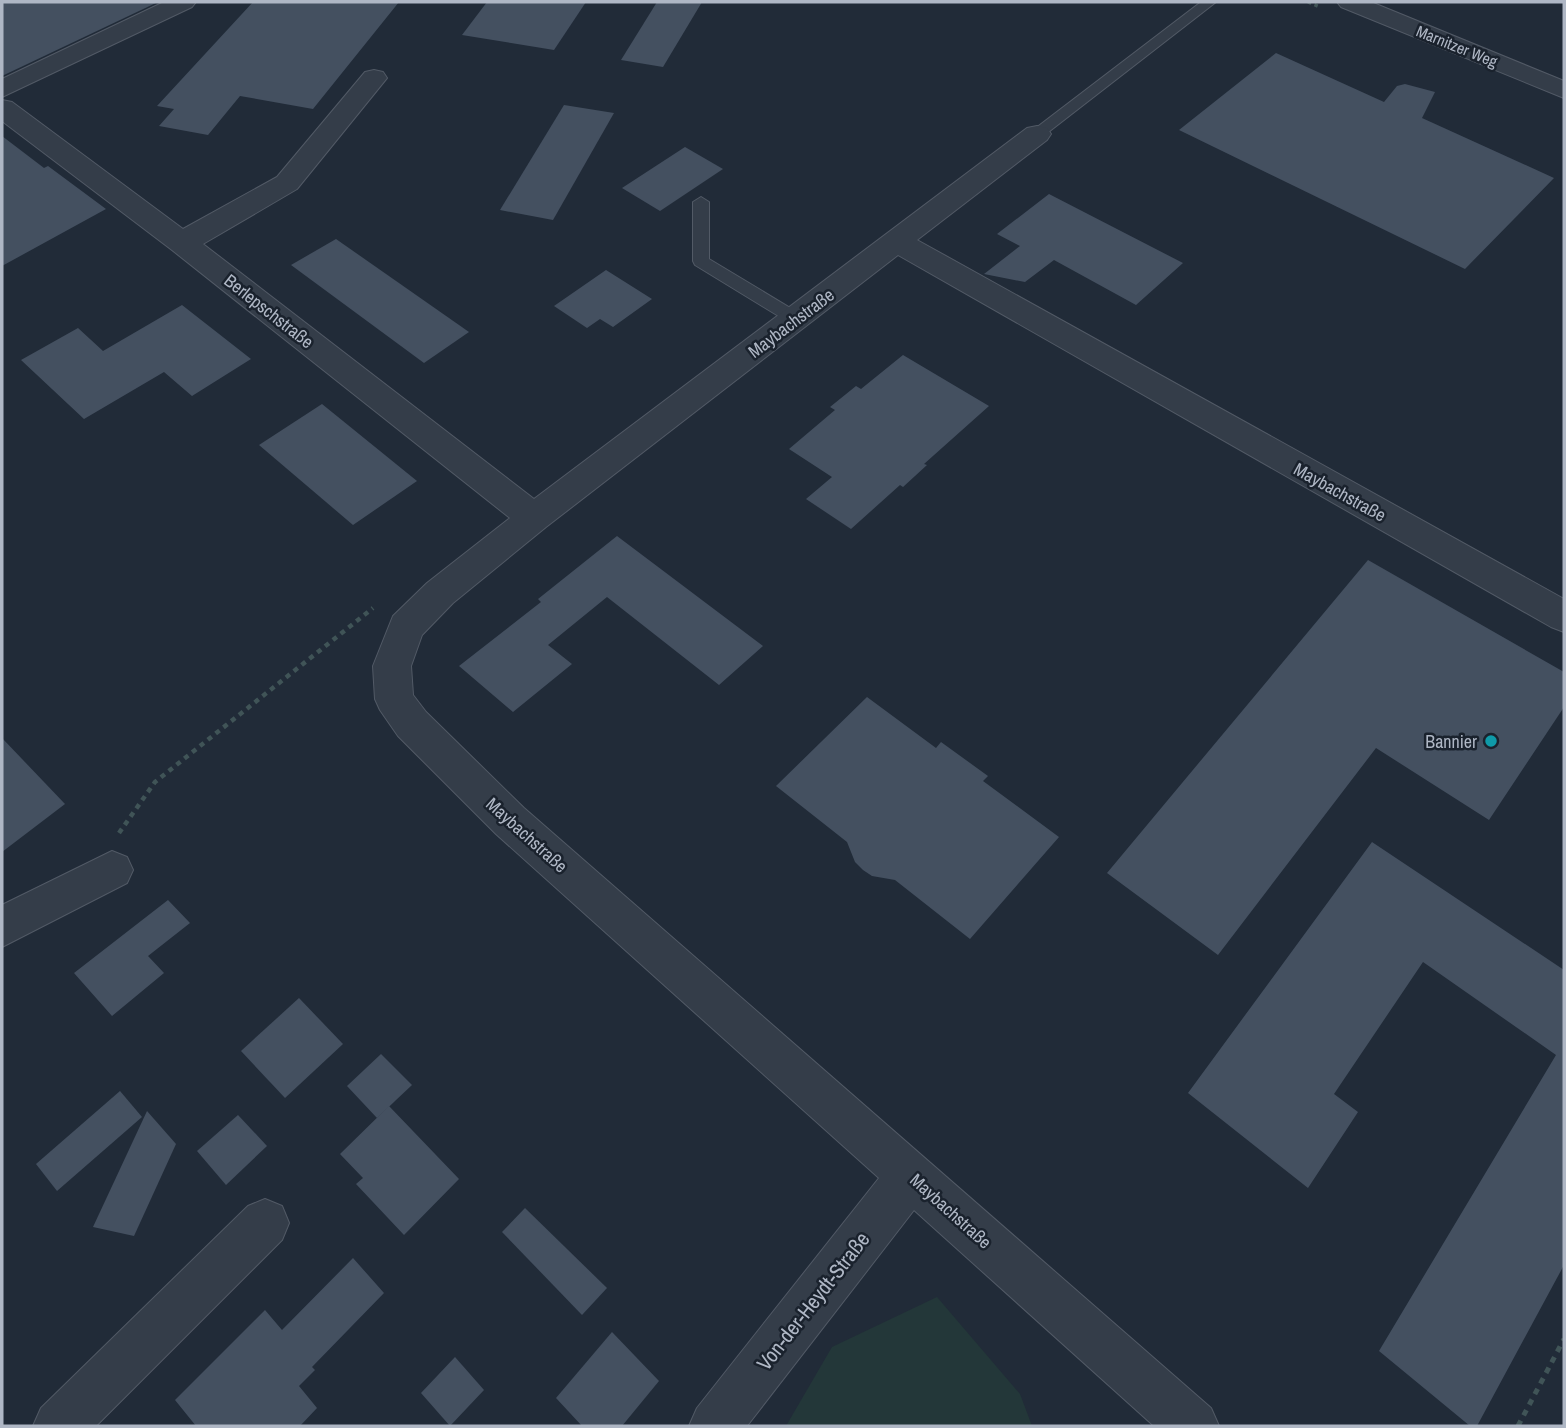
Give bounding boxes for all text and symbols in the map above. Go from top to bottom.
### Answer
street label: Marnitzer Weg [1413,20,1502,73]
street label: Berlepschstraße [219,268,319,354]
street label: Maybachstraße [743,282,839,364]
street label: Maybachstraße [1289,456,1391,528]
place label: Bannier [1425,729,1477,754]
marker: Bannier [1483,733,1499,749]
street label: Maybachstraße [481,792,573,878]
street label: Maybachstraße [905,1168,997,1254]
street label: Von-der-Heydt-Straße [750,1226,876,1376]

